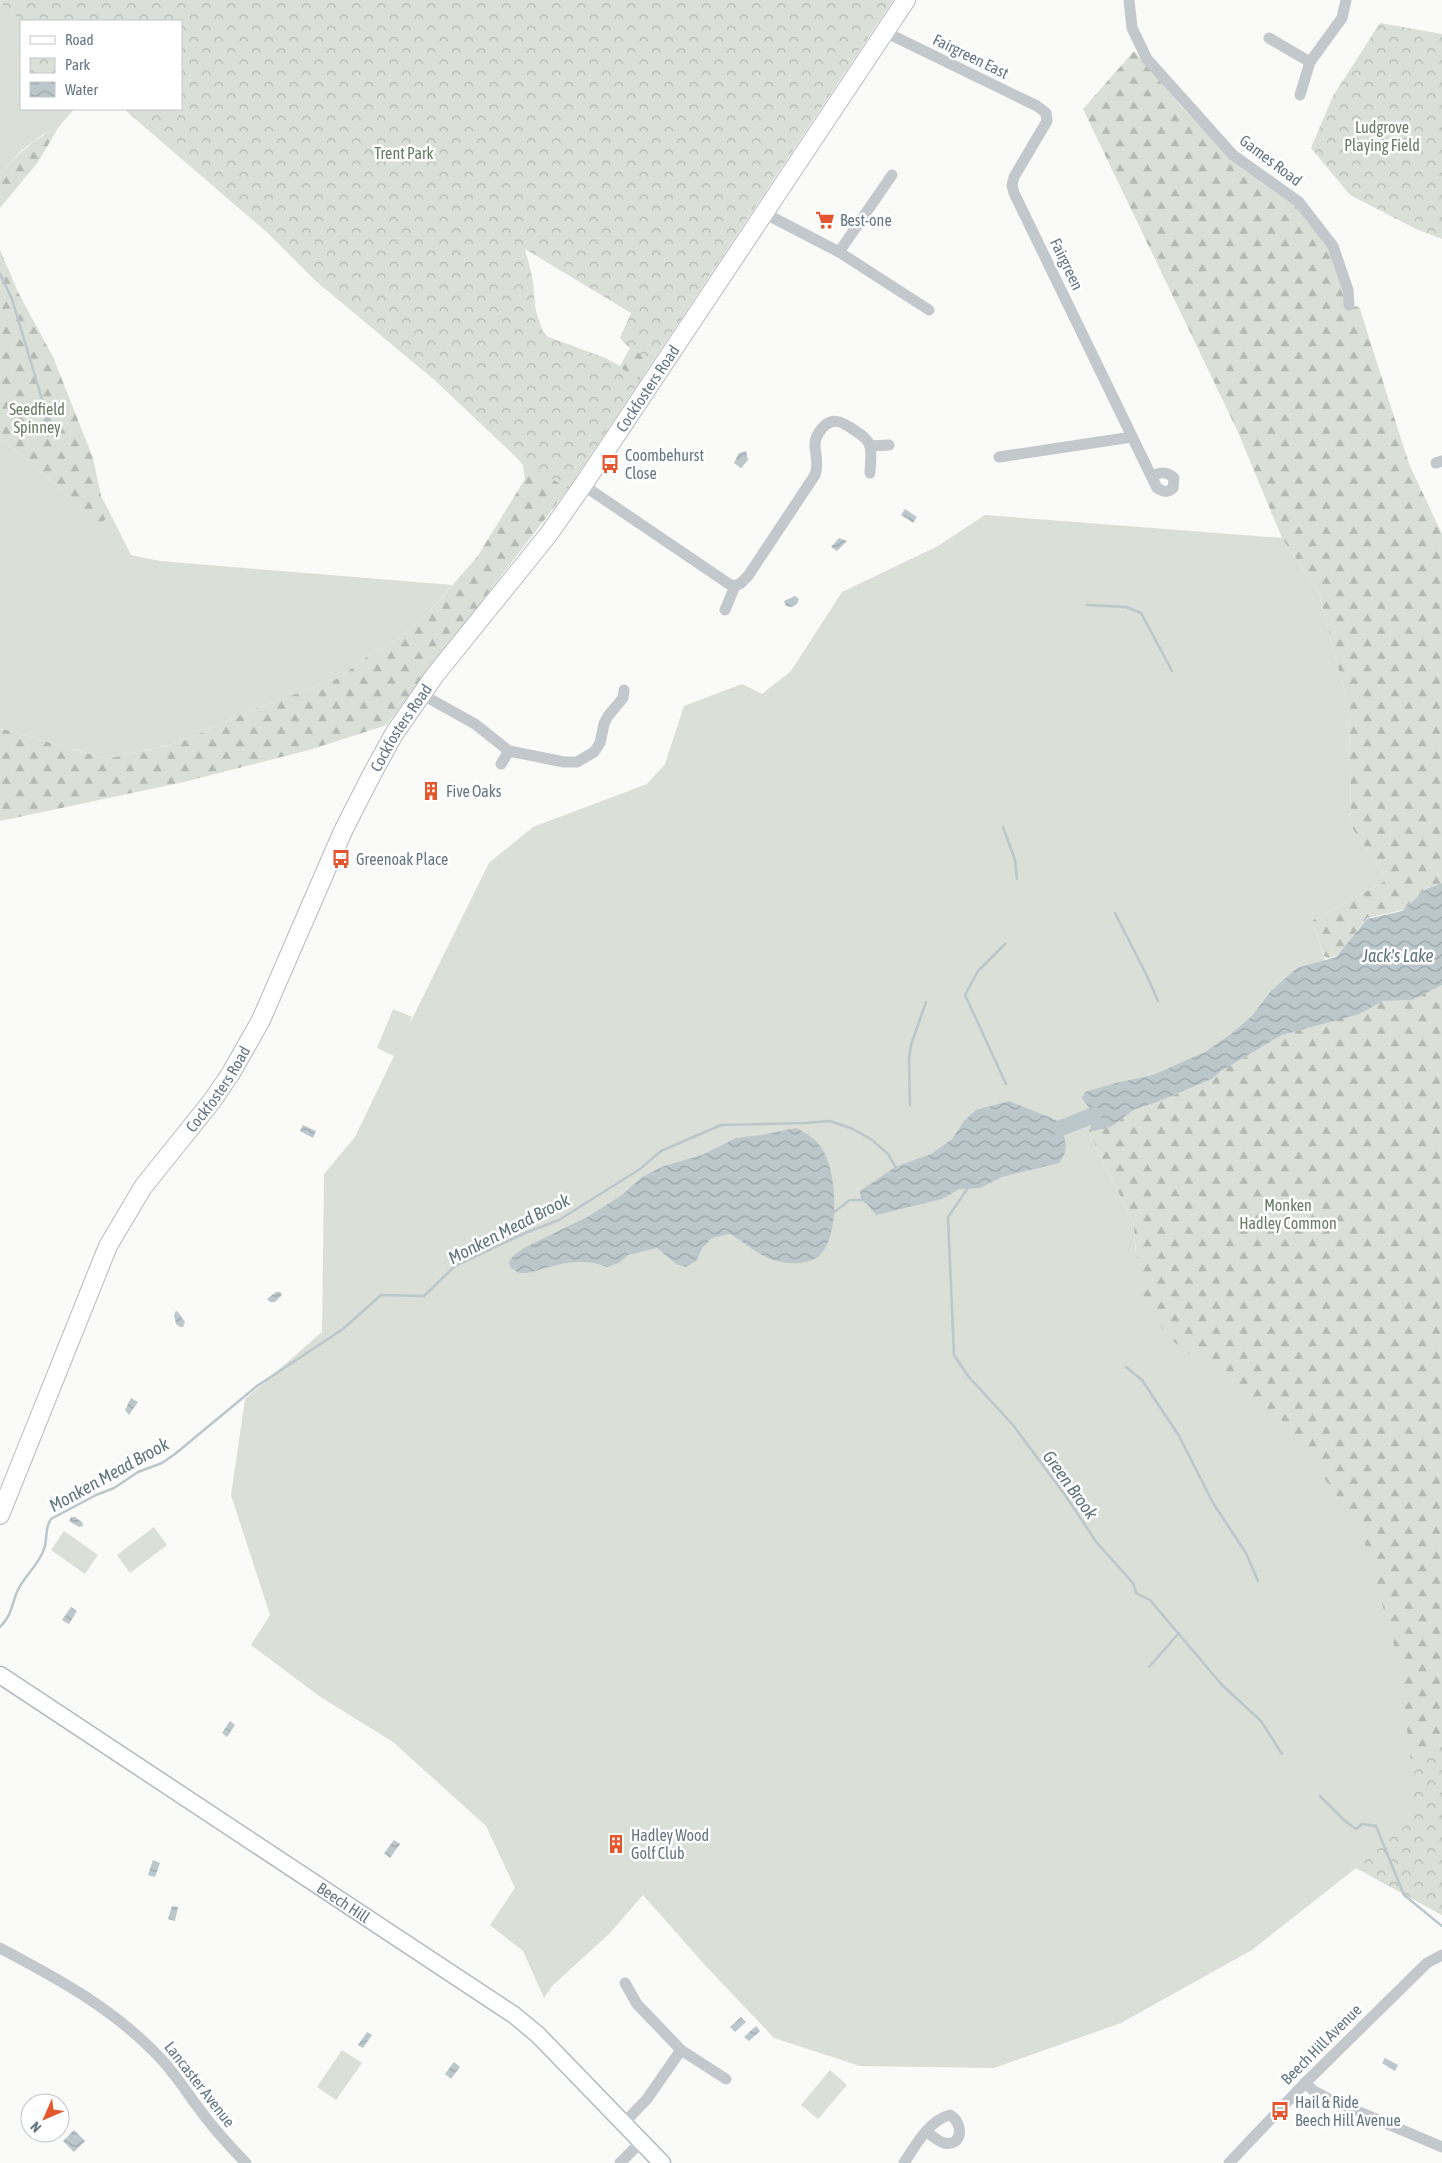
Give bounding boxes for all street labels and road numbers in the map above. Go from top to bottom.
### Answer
street label: Fairgreen East [930,30,1012,83]
street label: Games Road [1236,131,1306,189]
street label: Fairgreen [1046,235,1087,293]
street label: Cockfosters Road [612,342,683,435]
street label: Cockfosters Road [366,680,435,774]
street label: Cockfosters Road [182,1043,253,1135]
street label: Beech Hill [314,1878,374,1927]
street label: Beech Hill Avenue [1277,2000,1365,2088]
street label: Lancaster Avenue [161,2038,239,2130]

